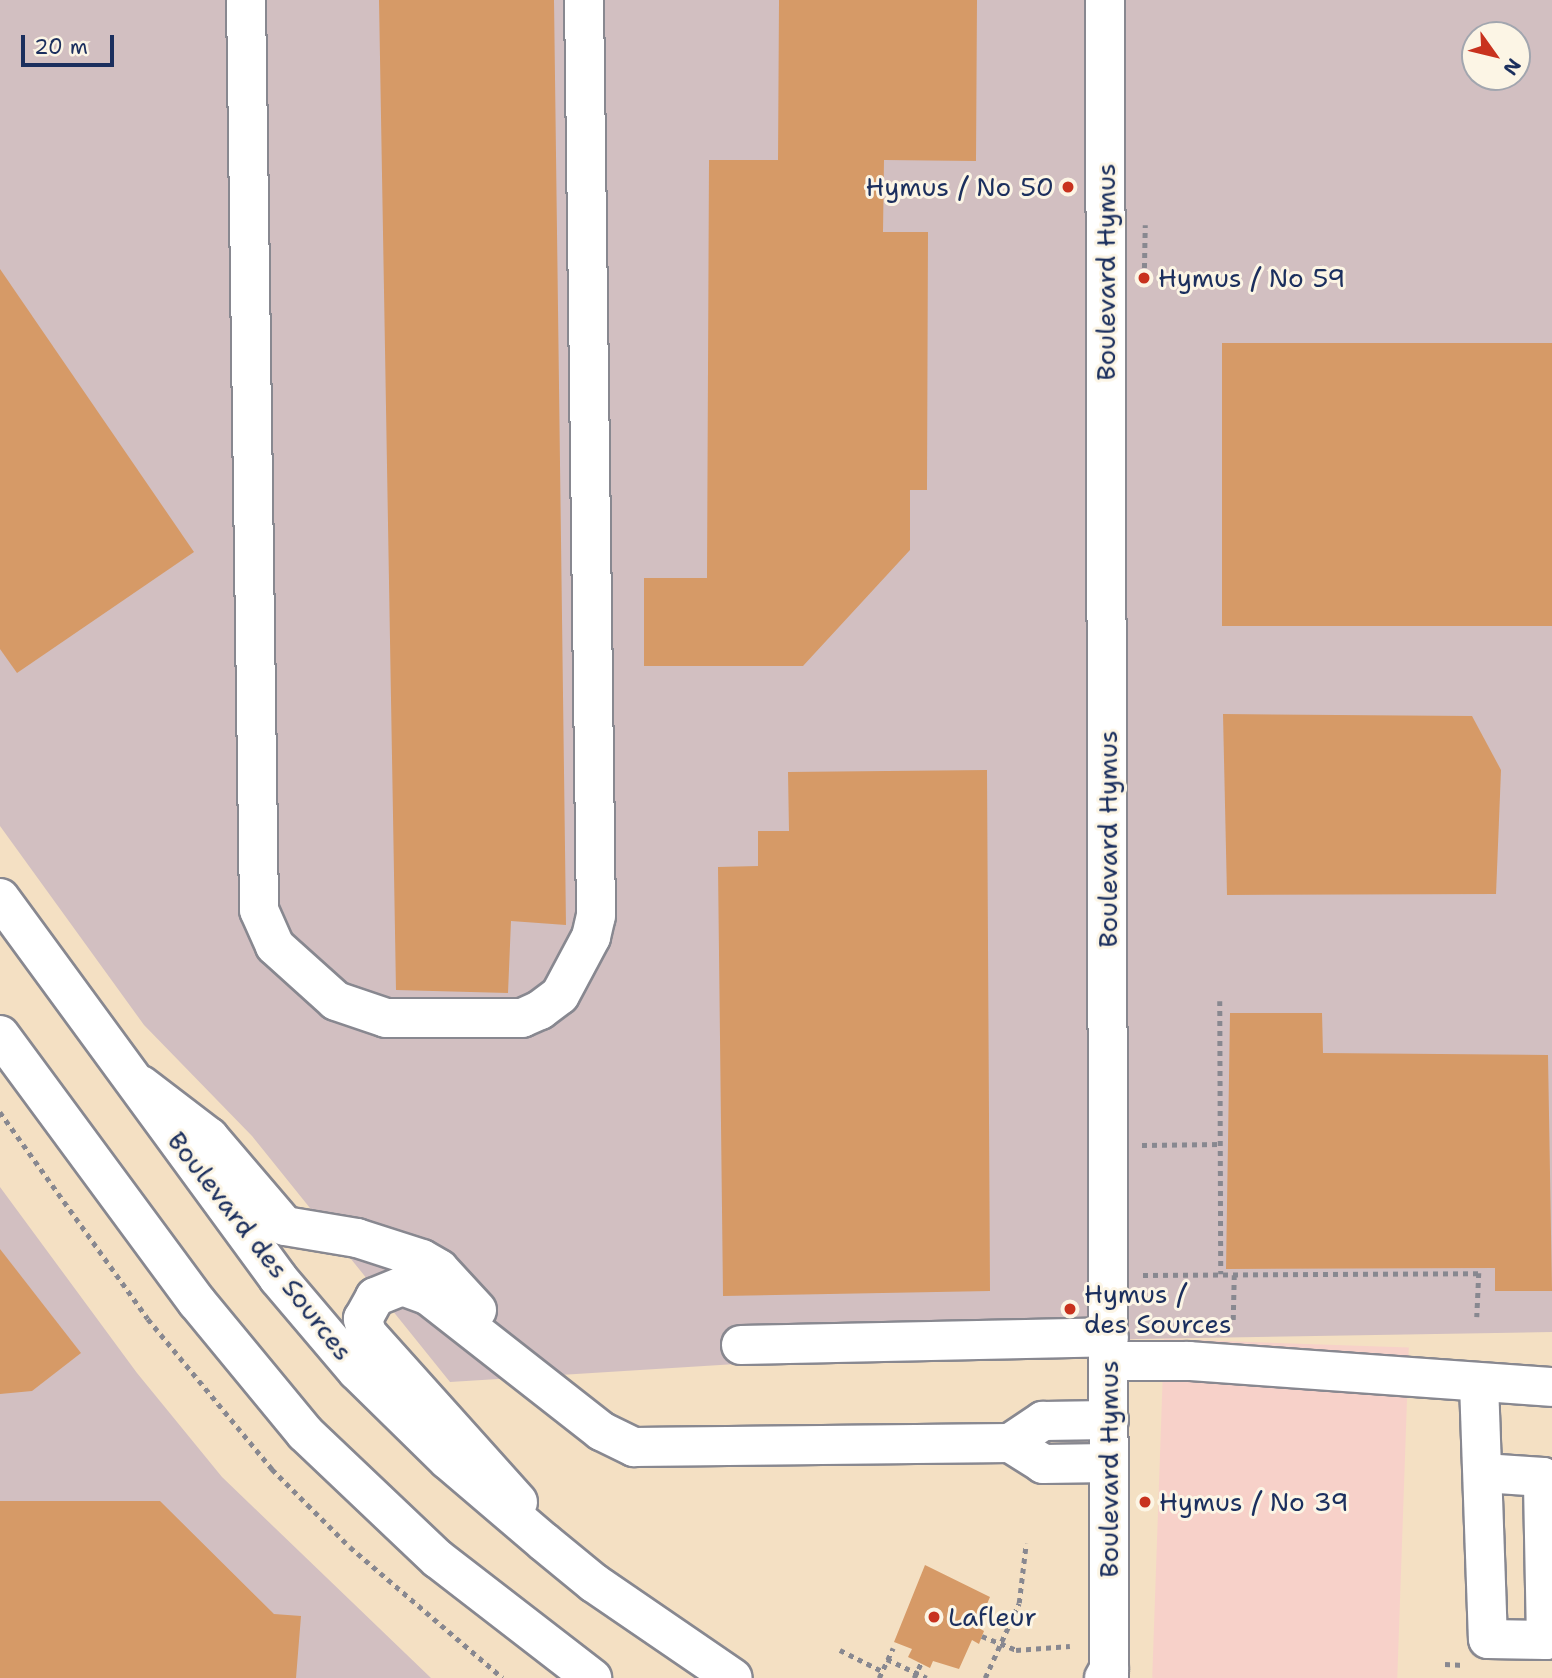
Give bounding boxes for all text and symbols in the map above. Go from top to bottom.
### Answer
scale bar [24,21,117,65]
north arrow [1461,21,1531,91]
text: 20 m [34,33,88,61]
text: N [1498,54,1527,80]
street label: Boulevard Hymus [1090,163,1122,381]
place label: Hymus / No 50 [866,171,1054,203]
marker: Hymus / No 50 [1060,179,1076,195]
place label: Hymus / No 59 [1158,262,1346,294]
marker: Hymus / No 59 [1136,270,1152,286]
street label: Boulevard Hymus [1092,730,1124,948]
street label: Boulevard des Sources [161,1125,359,1367]
place label: Hymus / des Sources [1084,1278,1232,1340]
marker: Hymus / des Sources [1062,1301,1078,1317]
street label: Boulevard Hymus [1093,1360,1125,1578]
place label: Hymus / No 39 [1159,1486,1349,1518]
marker: Hymus / No 39 [1137,1494,1153,1510]
place label: Lafleur [948,1601,1037,1633]
marker: Lafleur [926,1609,942,1625]

